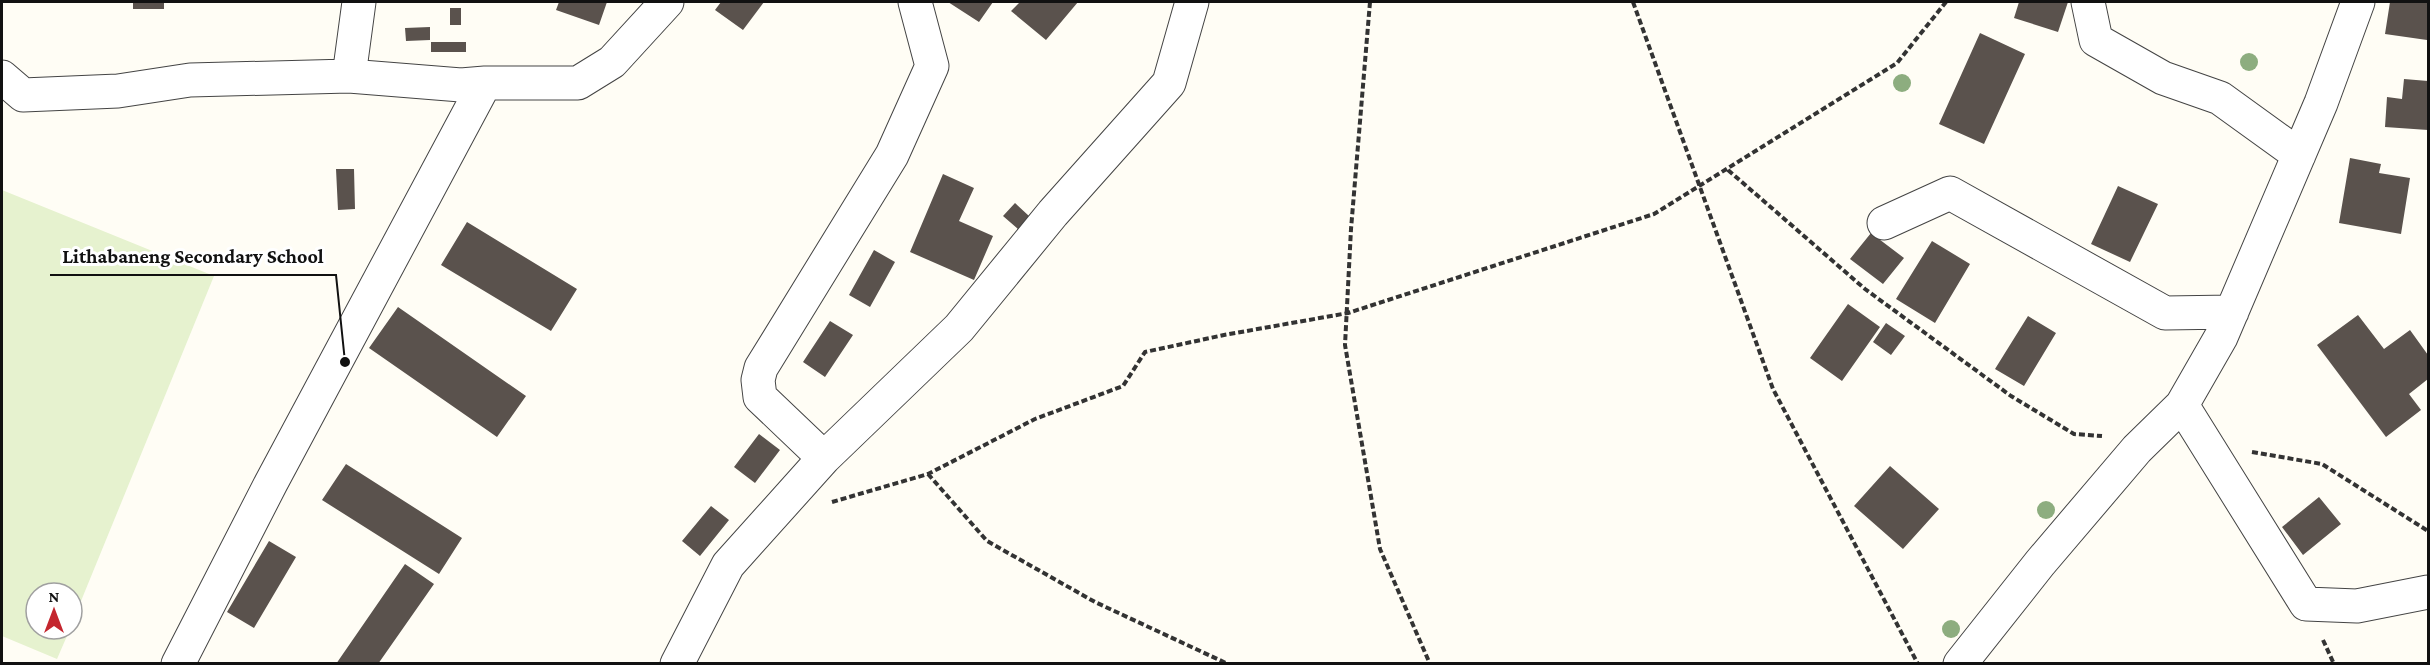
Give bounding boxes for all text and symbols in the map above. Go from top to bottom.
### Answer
callout: Lithabaneng Secondary School [50,237,336,275]
text: Lithabaneng Secondary School [62,245,324,267]
north arrow [24,581,84,641]
text: N [49,588,60,605]

